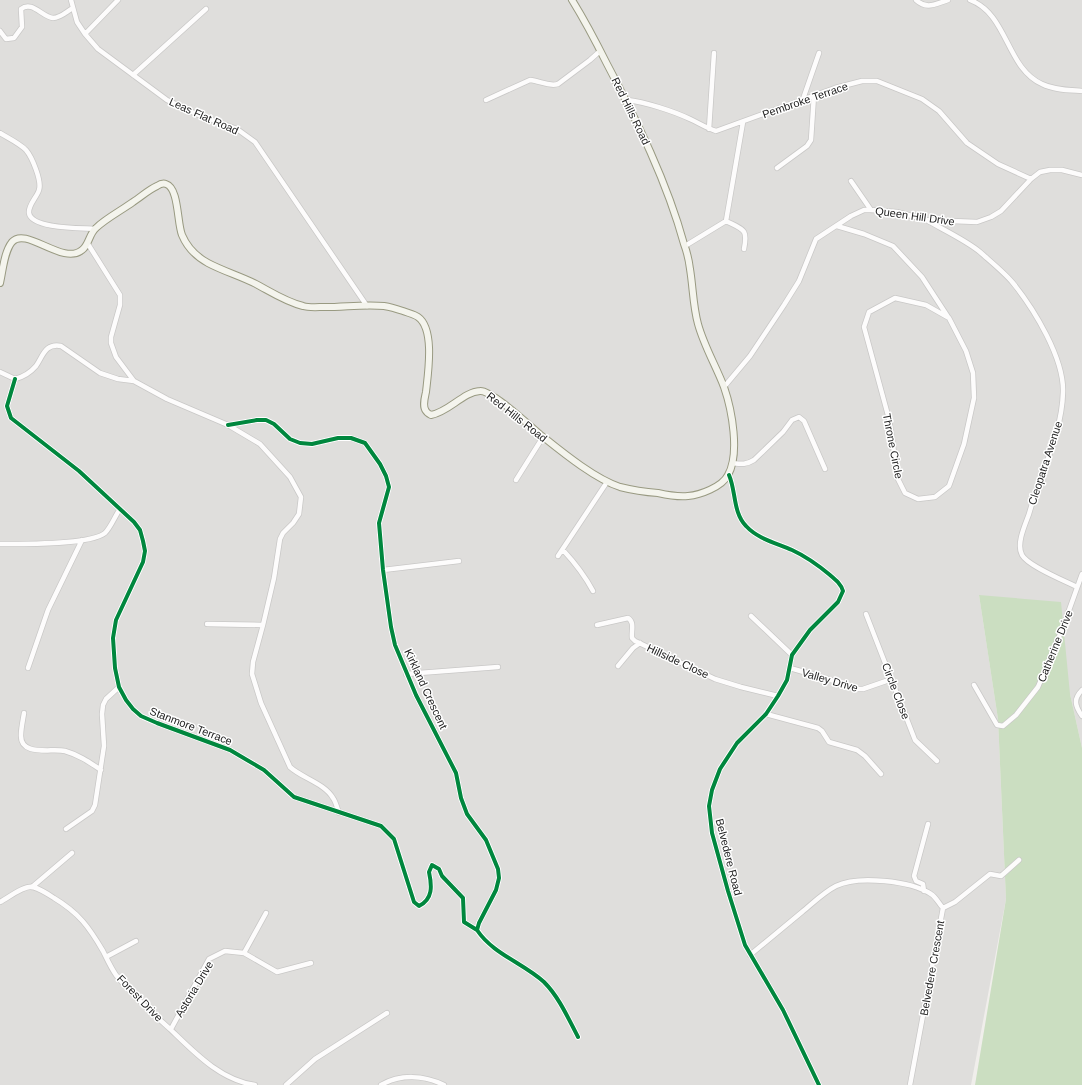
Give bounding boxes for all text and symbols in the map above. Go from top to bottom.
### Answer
street label: Red Hills Road [610,75,652,147]
street label: Pembroke Terrace [761,80,849,120]
street label: Leas Flat Road [167,95,241,137]
street label: Queen Hill Drive [875,204,955,228]
street label: Red Hills Road [484,390,550,444]
street label: Throne Circle [881,412,905,480]
street label: Cleopatra Avenue [1026,420,1064,506]
street label: Catherine Drive [1035,608,1075,684]
street label: Hillside Close [645,641,711,681]
street label: Kirkland Crescent [402,647,450,731]
street label: Circle Close [880,661,912,721]
street label: Valley Drive [801,666,859,694]
street label: Stanmore Terrace [148,705,234,747]
street label: Belvedere Road [714,817,744,897]
street label: Belvedere Crescent [918,919,946,1017]
street label: Astoria Drive [173,959,215,1019]
street label: Forest Drive [115,972,165,1024]

